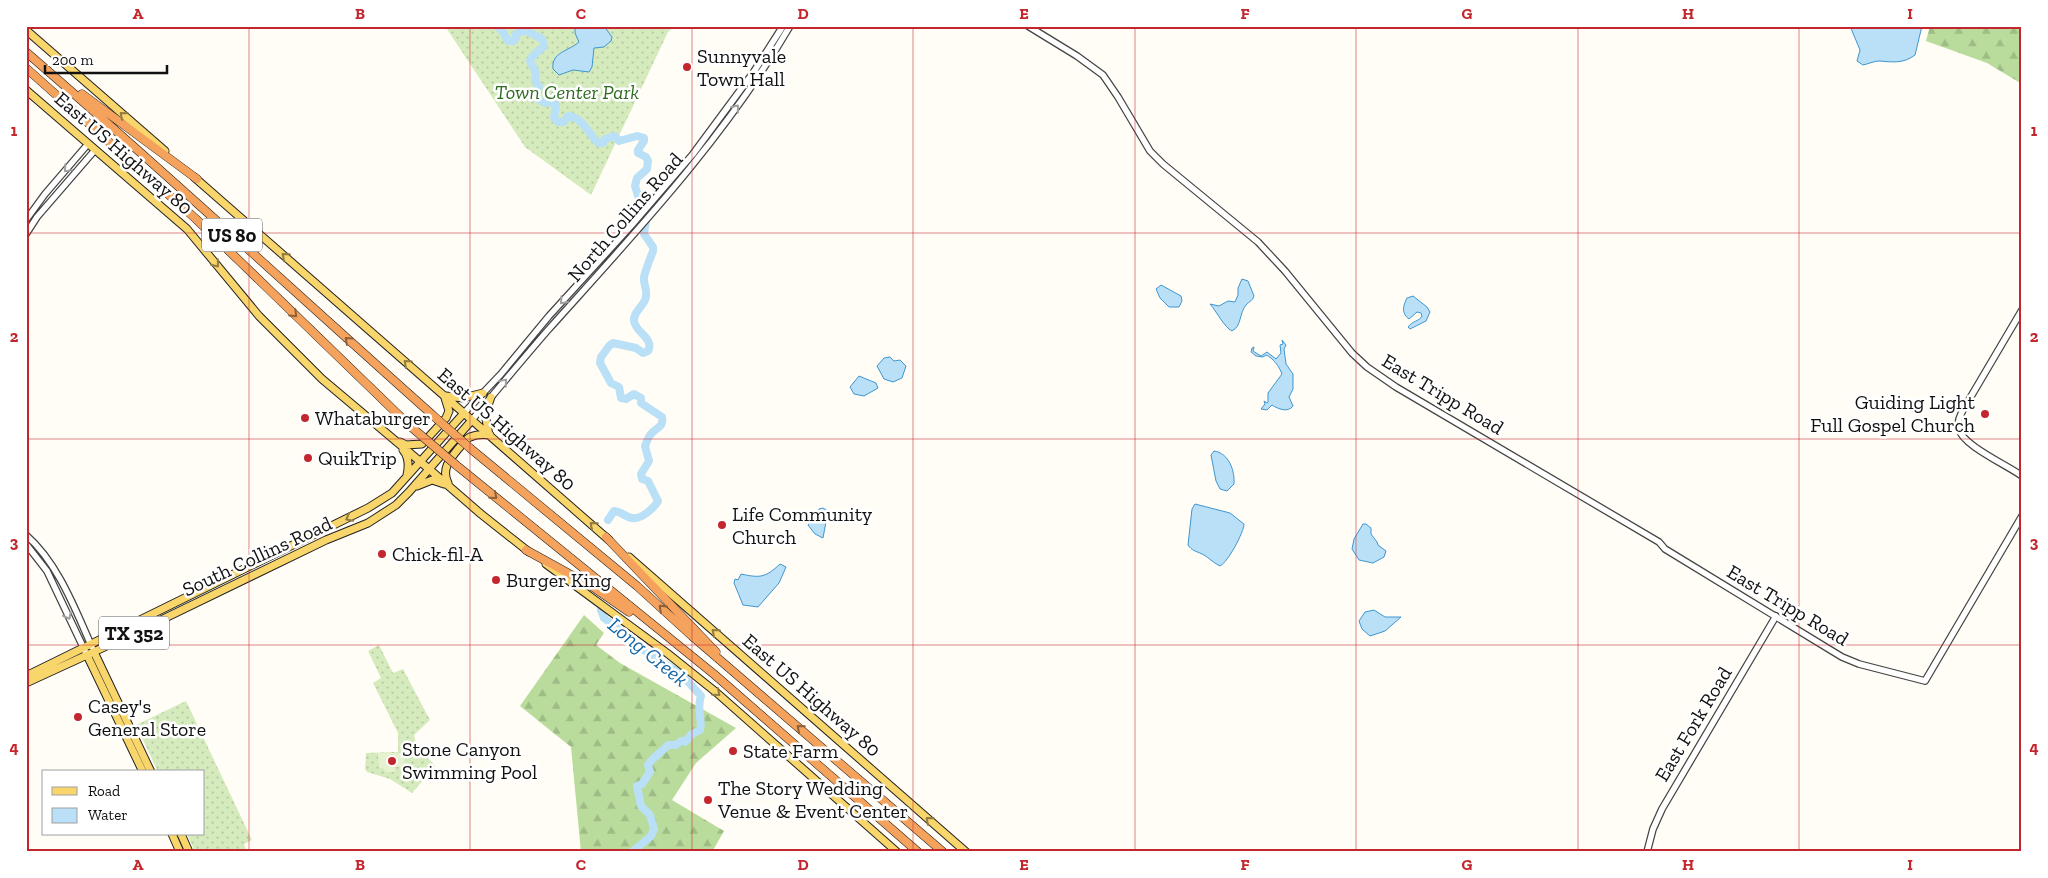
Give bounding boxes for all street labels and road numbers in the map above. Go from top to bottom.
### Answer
street label: East US Highway 80 [50,86,198,220]
street label: North Collins Road [562,148,688,286]
road number: US 80 [202,218,262,252]
street label: East Tripp Road [1378,348,1508,440]
street label: East US Highway 80 [433,362,581,496]
street label: South Collins Road [178,511,336,601]
street label: East Tripp Road [1723,559,1853,651]
road number: TX 352 [99,616,169,650]
street label: East US Highway 80 [738,628,886,762]
street label: East Fork Road [1649,662,1737,786]

